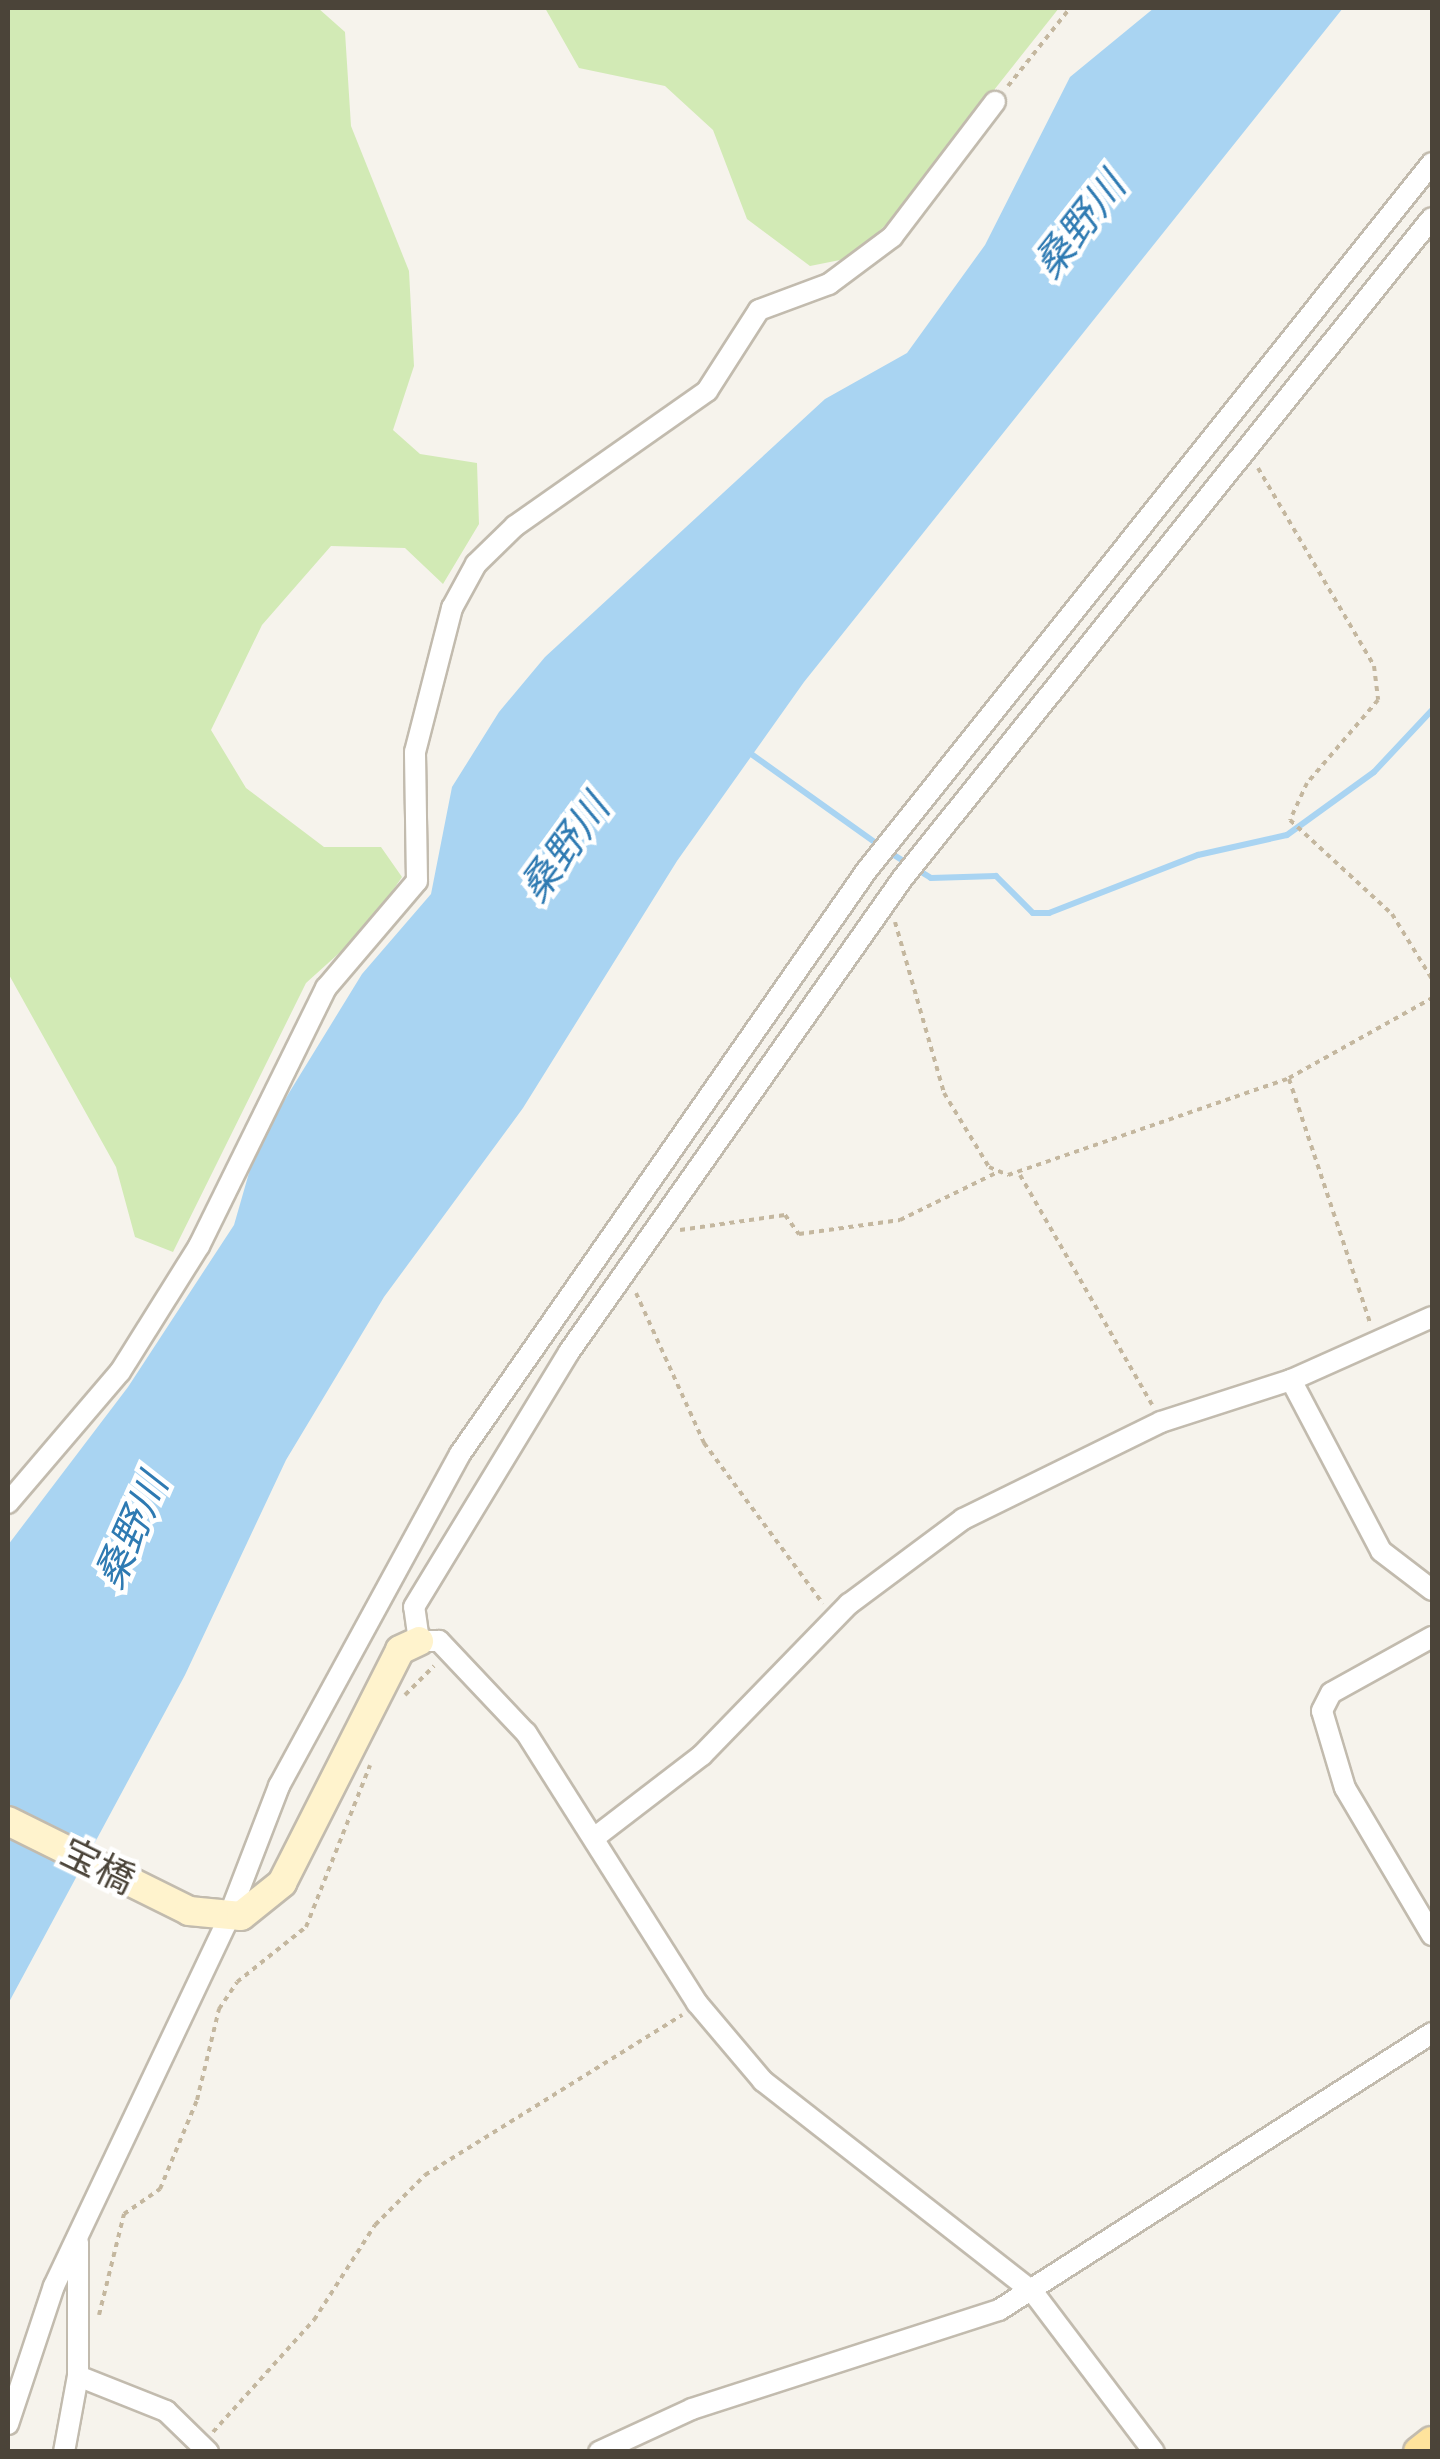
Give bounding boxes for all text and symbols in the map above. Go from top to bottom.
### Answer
water label: 桑野川 [1023,163,1135,287]
water label: 桑野川 [509,785,619,911]
water label: 桑野川 [85,1466,177,1596]
street label: 宝橋 [54,1829,142,1903]

